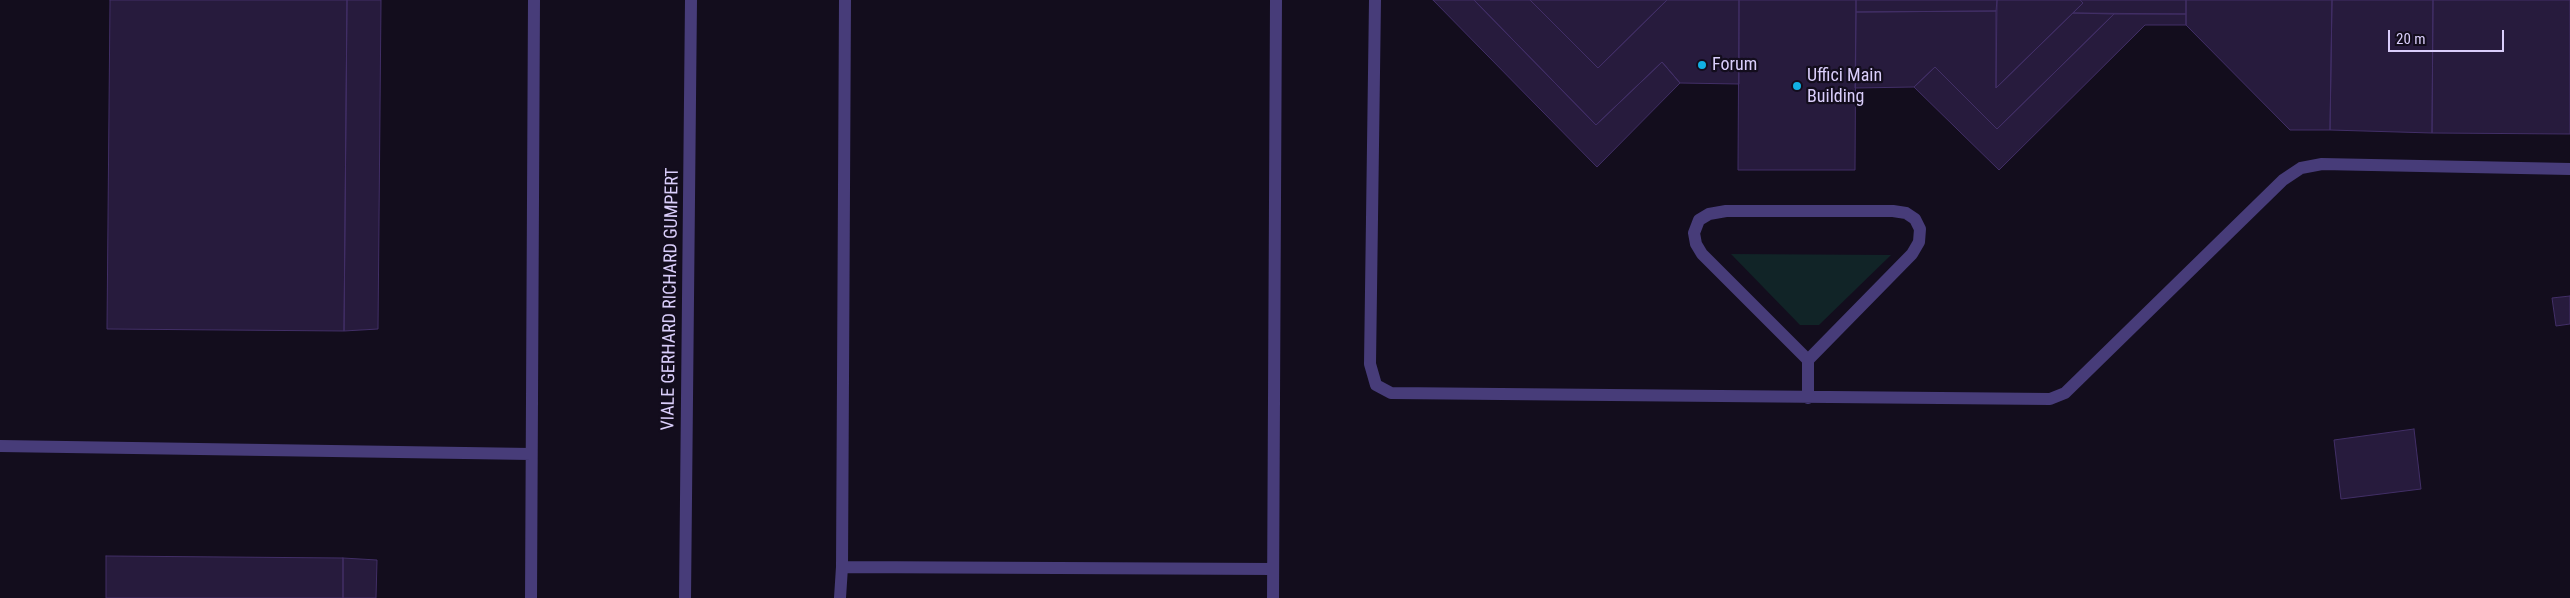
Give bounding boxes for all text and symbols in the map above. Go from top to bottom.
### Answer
scale bar [2390,20,2506,52]
text: 20 m [2396,30,2426,48]
place label: Forum [1712,54,1757,76]
marker: Forum [1696,59,1708,71]
place label: Uffici Main Building [1807,65,1882,108]
marker: Uffici Main Building [1791,80,1803,92]
street label: VIALE GERHARD RICHARD GUMPERT [658,167,684,431]

